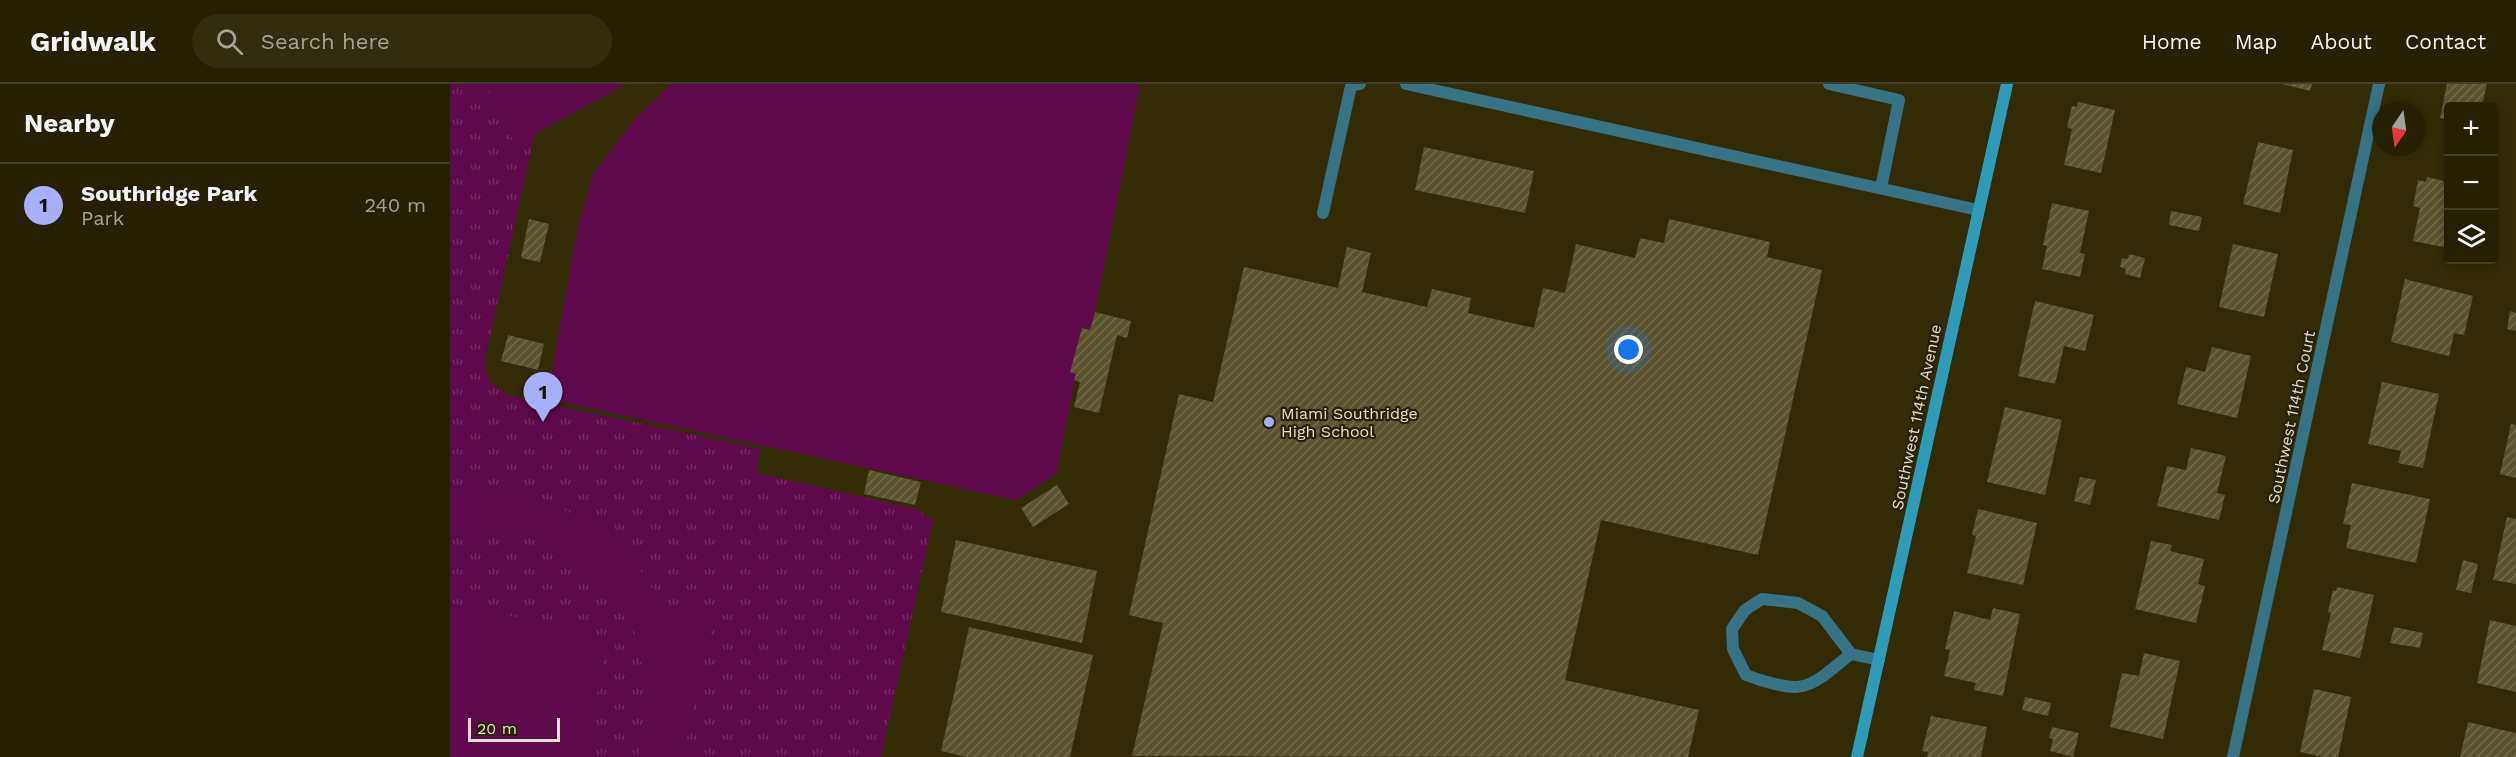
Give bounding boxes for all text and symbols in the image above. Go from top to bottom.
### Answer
search box [192,14,612,68]
text: Gridwalk [30,25,156,58]
icon: search [213,25,246,58]
text: Search here [261,29,390,54]
text: Home [2142,29,2202,54]
text: Map [2235,29,2278,54]
text: About [2311,29,2372,54]
text: Contact [2405,29,2486,54]
north arrow [2372,102,2426,156]
map controls [2444,102,2498,264]
button: + [2444,102,2498,156]
text: Nearby [24,108,115,138]
button: − [2444,156,2498,210]
text: Southridge Park [81,181,257,206]
text: 1 [39,193,48,217]
text: 240 m [364,193,426,217]
text: Park [81,206,124,230]
button: layers [2444,210,2498,264]
street label: Southwest 114th Avenue [1888,323,1945,512]
street label: Southwest 114th Court [2264,329,2319,505]
your location [1614,335,1643,364]
pin: 1 [524,372,562,422]
place label: Miami Southridge High School [1281,404,1418,441]
marker: Miami Southridge High School [1262,415,1276,429]
scale bar [468,715,560,742]
text: 20 m [477,719,517,738]

